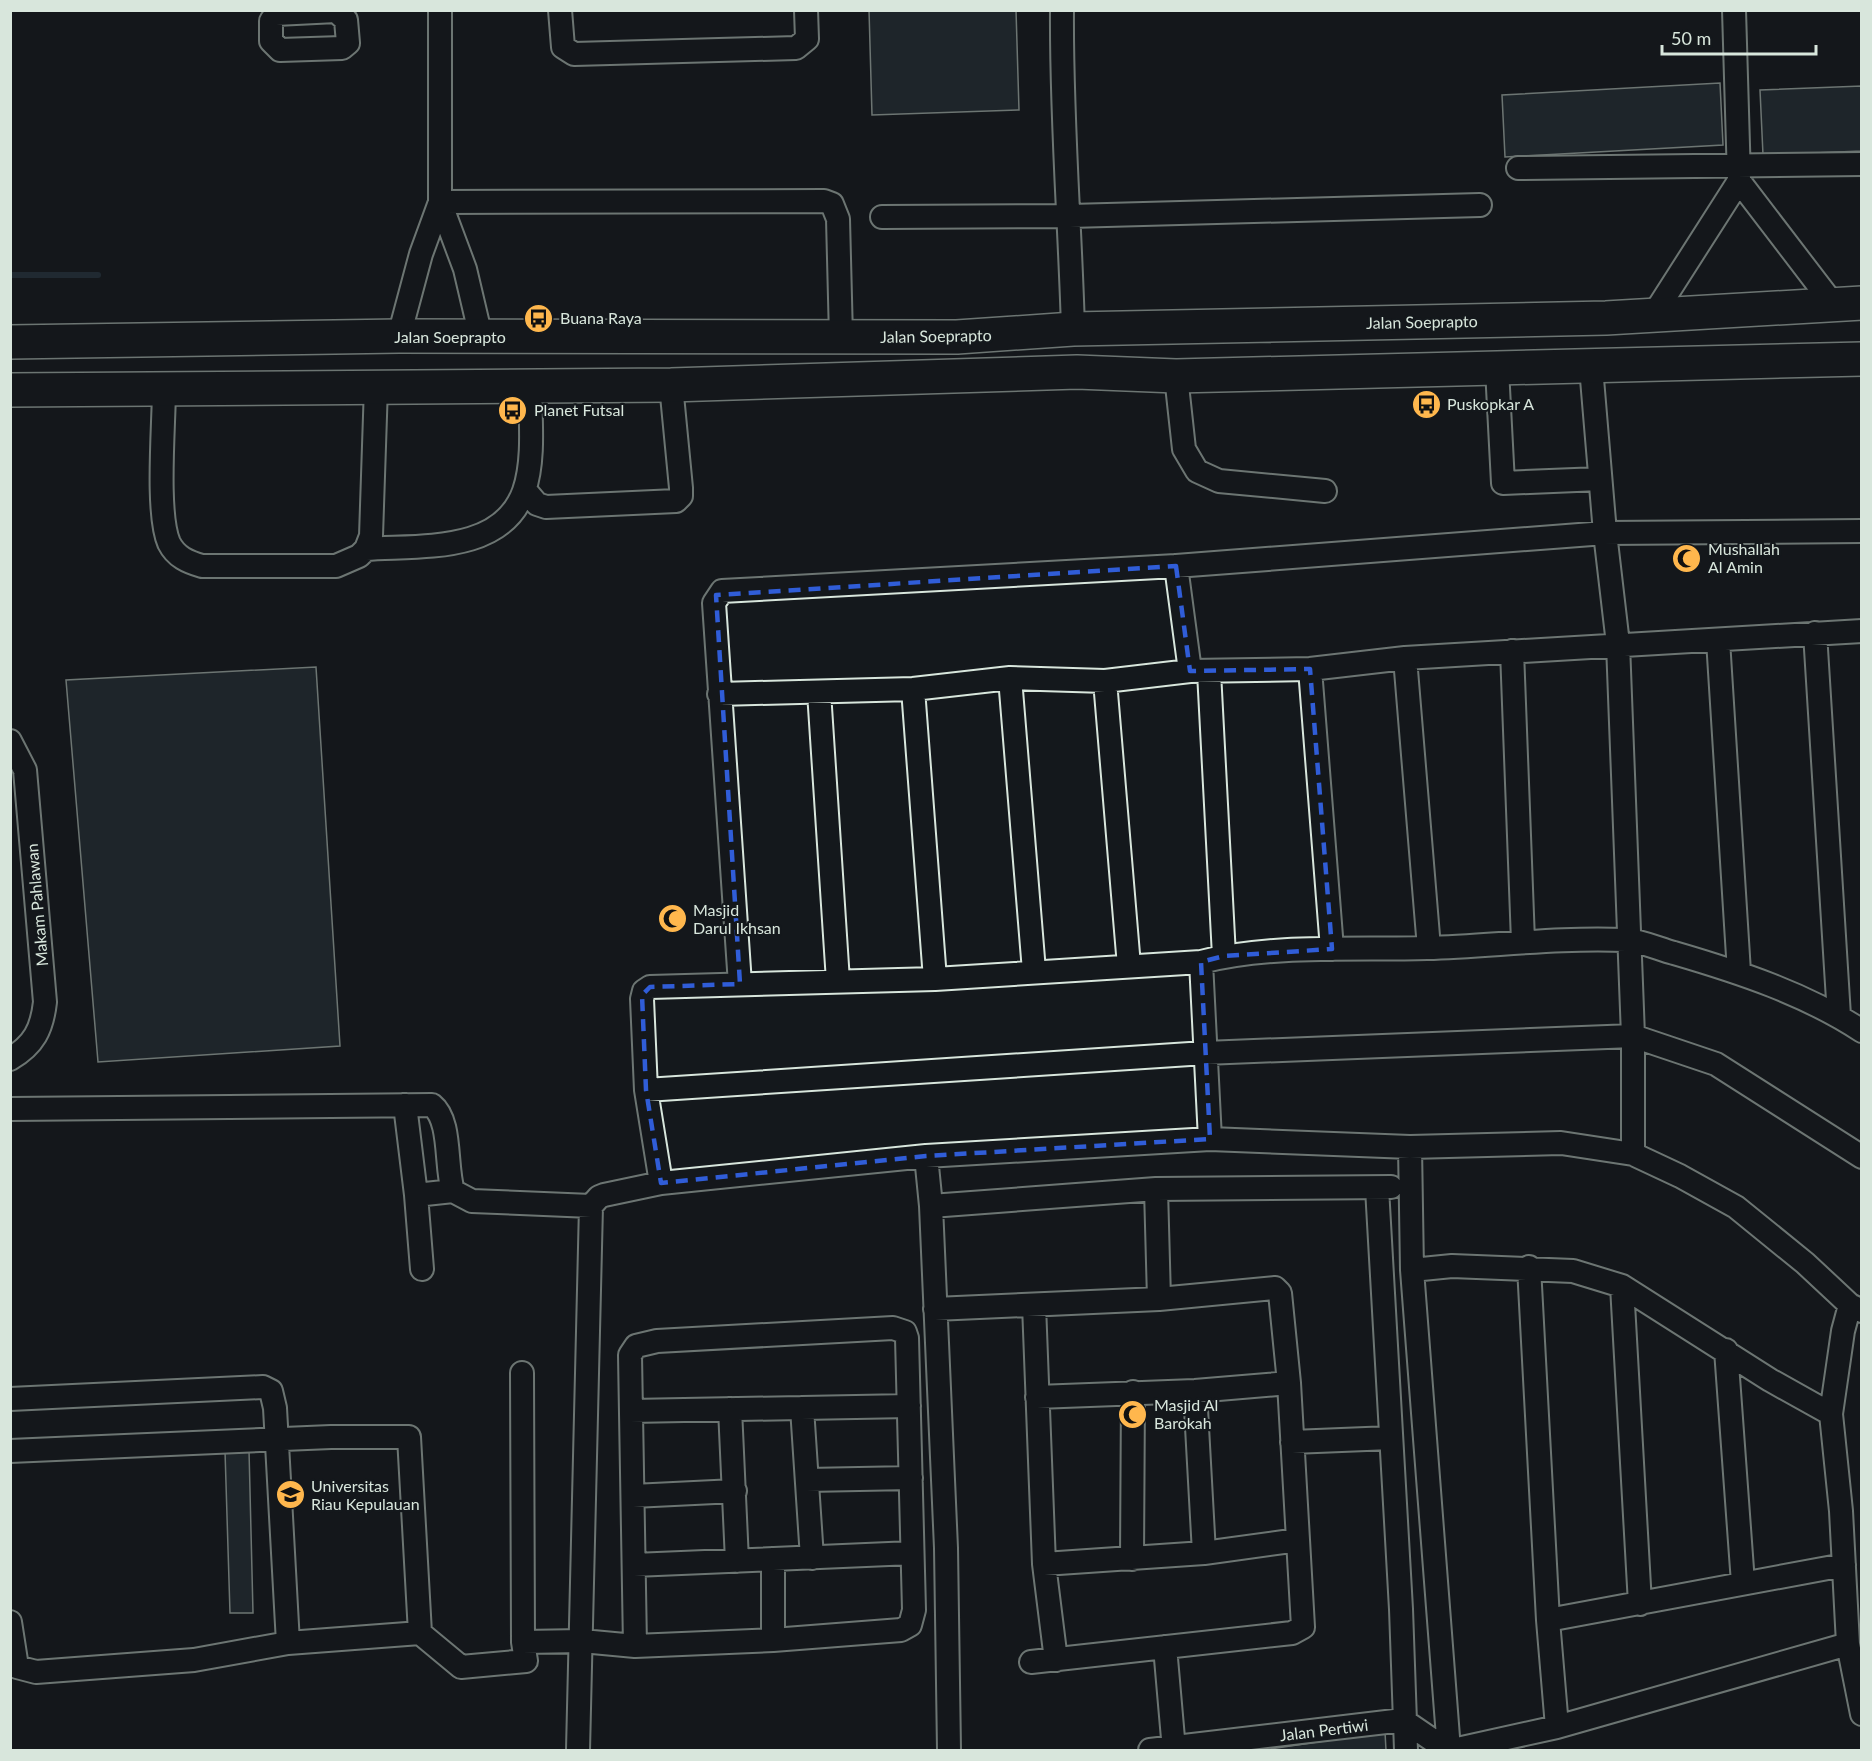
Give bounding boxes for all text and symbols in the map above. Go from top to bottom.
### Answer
scale bar [1662,18,1816,56]
text: 50 m [1671,27,1711,49]
bus stop icon: Buana Raya [523,302,555,334]
place label: Buana Raya [560,308,642,327]
street label: Jalan Soeprapto [1366,311,1478,332]
street label: Jalan Soeprapto [880,325,992,346]
street label: Jalan Soeprapto [394,327,506,346]
bus stop icon: Puskopkar A [1410,388,1442,420]
bus stop icon: Planet Futsal [497,394,529,426]
place label: Puskopkar A [1447,394,1534,413]
place label: Planet Futsal [534,400,624,419]
place label: Mushallah Al Amin [1708,539,1780,576]
mosque icon: Mushallah Al Amin [1671,542,1703,574]
street label: Makam Pahlawan [22,843,51,967]
place label: Masjid Darul Ikhsan [693,900,781,937]
mosque icon: Masjid Darul Ikhsan [656,903,688,935]
place label: Masjid Al Barokah [1154,1395,1218,1432]
mosque icon: Masjid Al Barokah [1117,1398,1149,1430]
place label: Universitas Riau Kepulauan [311,1476,420,1513]
school or university icon: Universitas Riau Kepulauan [274,1479,306,1511]
street label: Jalan Pertiwi [1279,1715,1369,1744]

